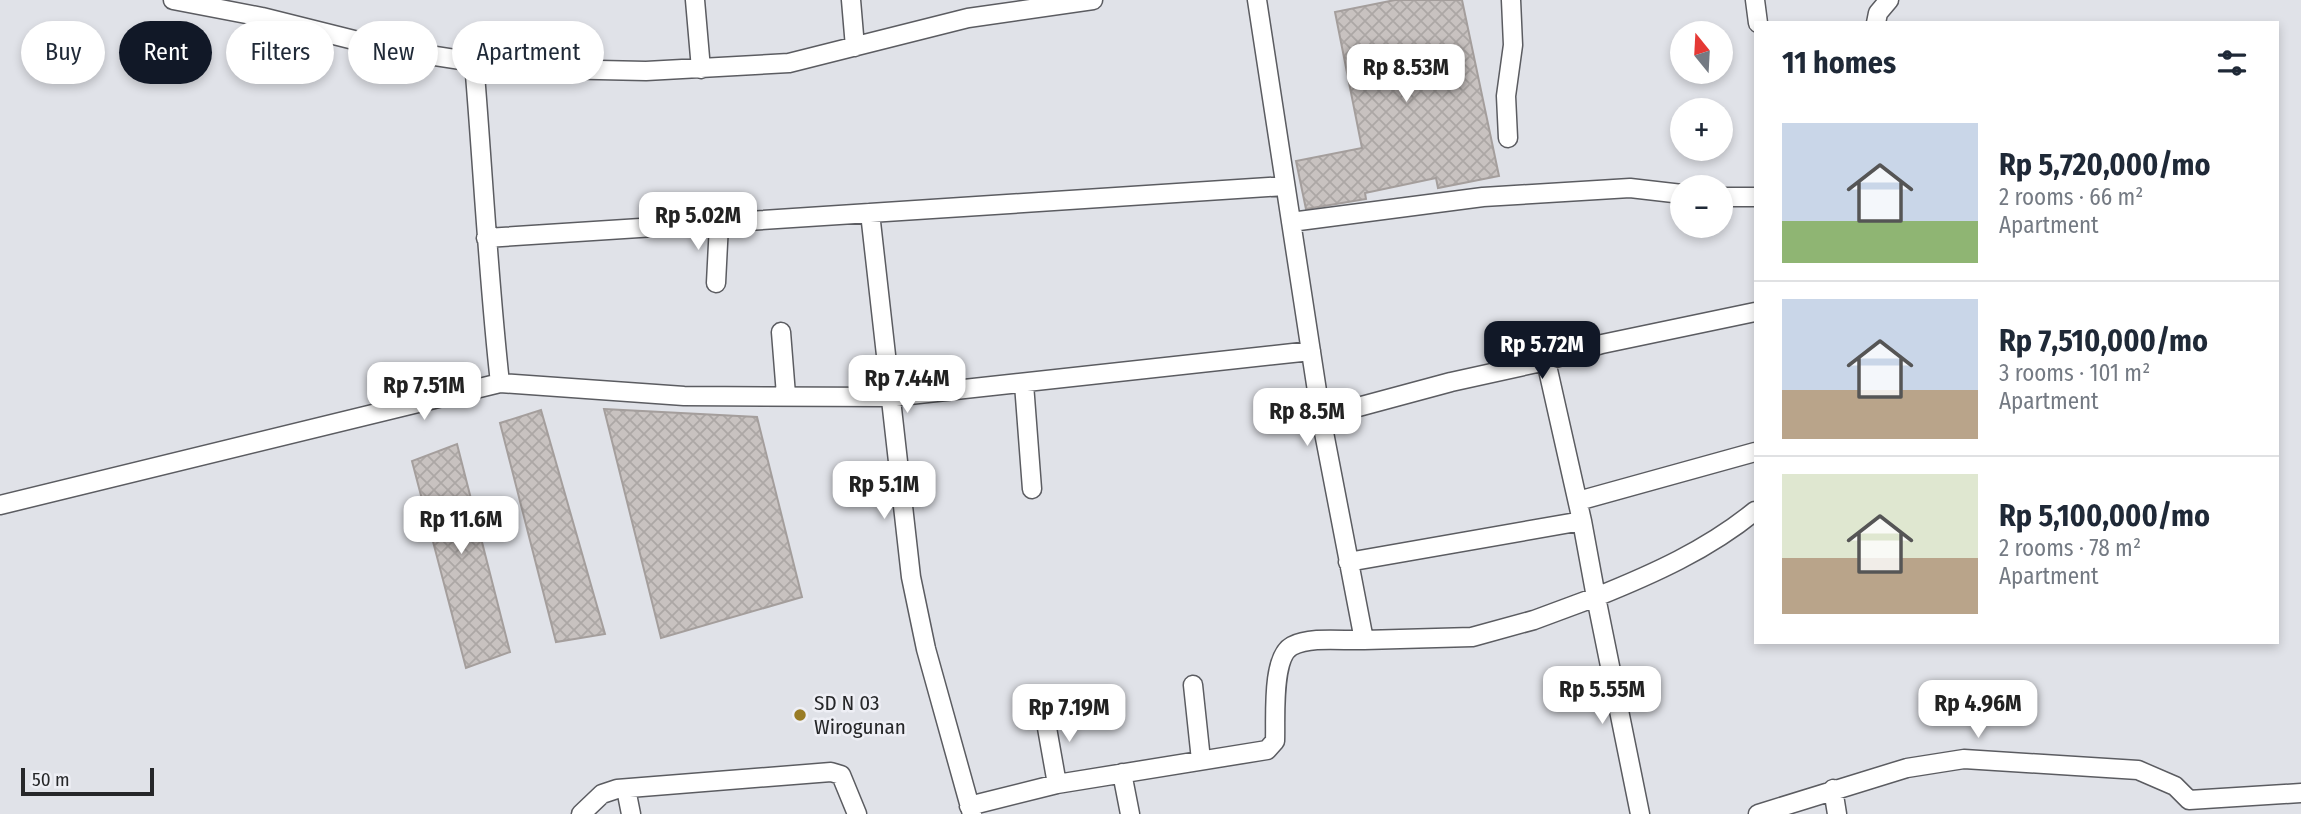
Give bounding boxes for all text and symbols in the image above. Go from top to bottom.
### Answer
chip: Buy [21,21,105,84]
chip: Rent [119,21,212,84]
chip: Filters [226,21,334,84]
chip: New [348,21,438,84]
chip: Apartment [452,21,604,84]
north arrow [1670,21,1732,84]
map controls [1670,21,1733,238]
pin: Rp 8.53M [1334,44,1478,104]
icon: filters [2213,44,2251,82]
text: 11 homes [1782,45,1896,81]
text: Rp 8.53M [1363,53,1449,81]
button: + [1670,98,1733,161]
text: Rp 5,720,000/mo [1999,147,2210,183]
icon: home [1838,151,1922,235]
button: − [1670,175,1733,238]
text: 2 rooms · 66 m² [1999,183,2143,211]
pin: Rp 5.02M [626,192,770,252]
text: Rp 5.02M [655,201,741,229]
text: Apartment [1999,211,2099,239]
pin: Rp 5.72M [1470,322,1614,381]
text: Rp 7,510,000/mo [1999,323,2208,359]
icon: home [1838,327,1922,411]
text: Rp 5.72M [1500,330,1584,358]
pin: Rp 7.44M [835,356,979,415]
text: 3 rooms · 101 m² [1999,359,2150,387]
pin: Rp 7.51M [352,362,496,422]
text: Rp 7.44M [865,364,949,392]
text: Rp 7.51M [383,371,465,399]
text: Apartment [1999,387,2099,415]
pin: Rp 8.5M [1242,388,1372,448]
text: Rp 8.5M [1269,397,1345,425]
pin: Rp 5.1M [819,462,949,521]
text: Rp 5.1M [849,470,919,498]
pin: Rp 11.6M [389,496,533,556]
text: Rp 5,100,000/mo [1999,498,2210,534]
icon: home [1838,502,1922,586]
text: Rp 11.6M [420,505,502,533]
text: 2 rooms · 78 m² [1999,534,2141,562]
text: Apartment [1999,562,2099,590]
pin: Rp 5.55M [1530,666,1674,726]
text: Rp 5.55M [1559,675,1645,703]
pin: Rp 4.96M [1906,680,2050,740]
pin: Rp 7.19M [997,684,1141,744]
text: Rp 4.96M [1934,689,2022,717]
place label: SD N 03 Wirogunan [814,690,906,740]
text: Rp 7.19M [1028,693,1110,721]
marker: SD N 03 Wirogunan [792,707,808,723]
scale bar [21,765,154,797]
text: 50 m [32,768,70,791]

